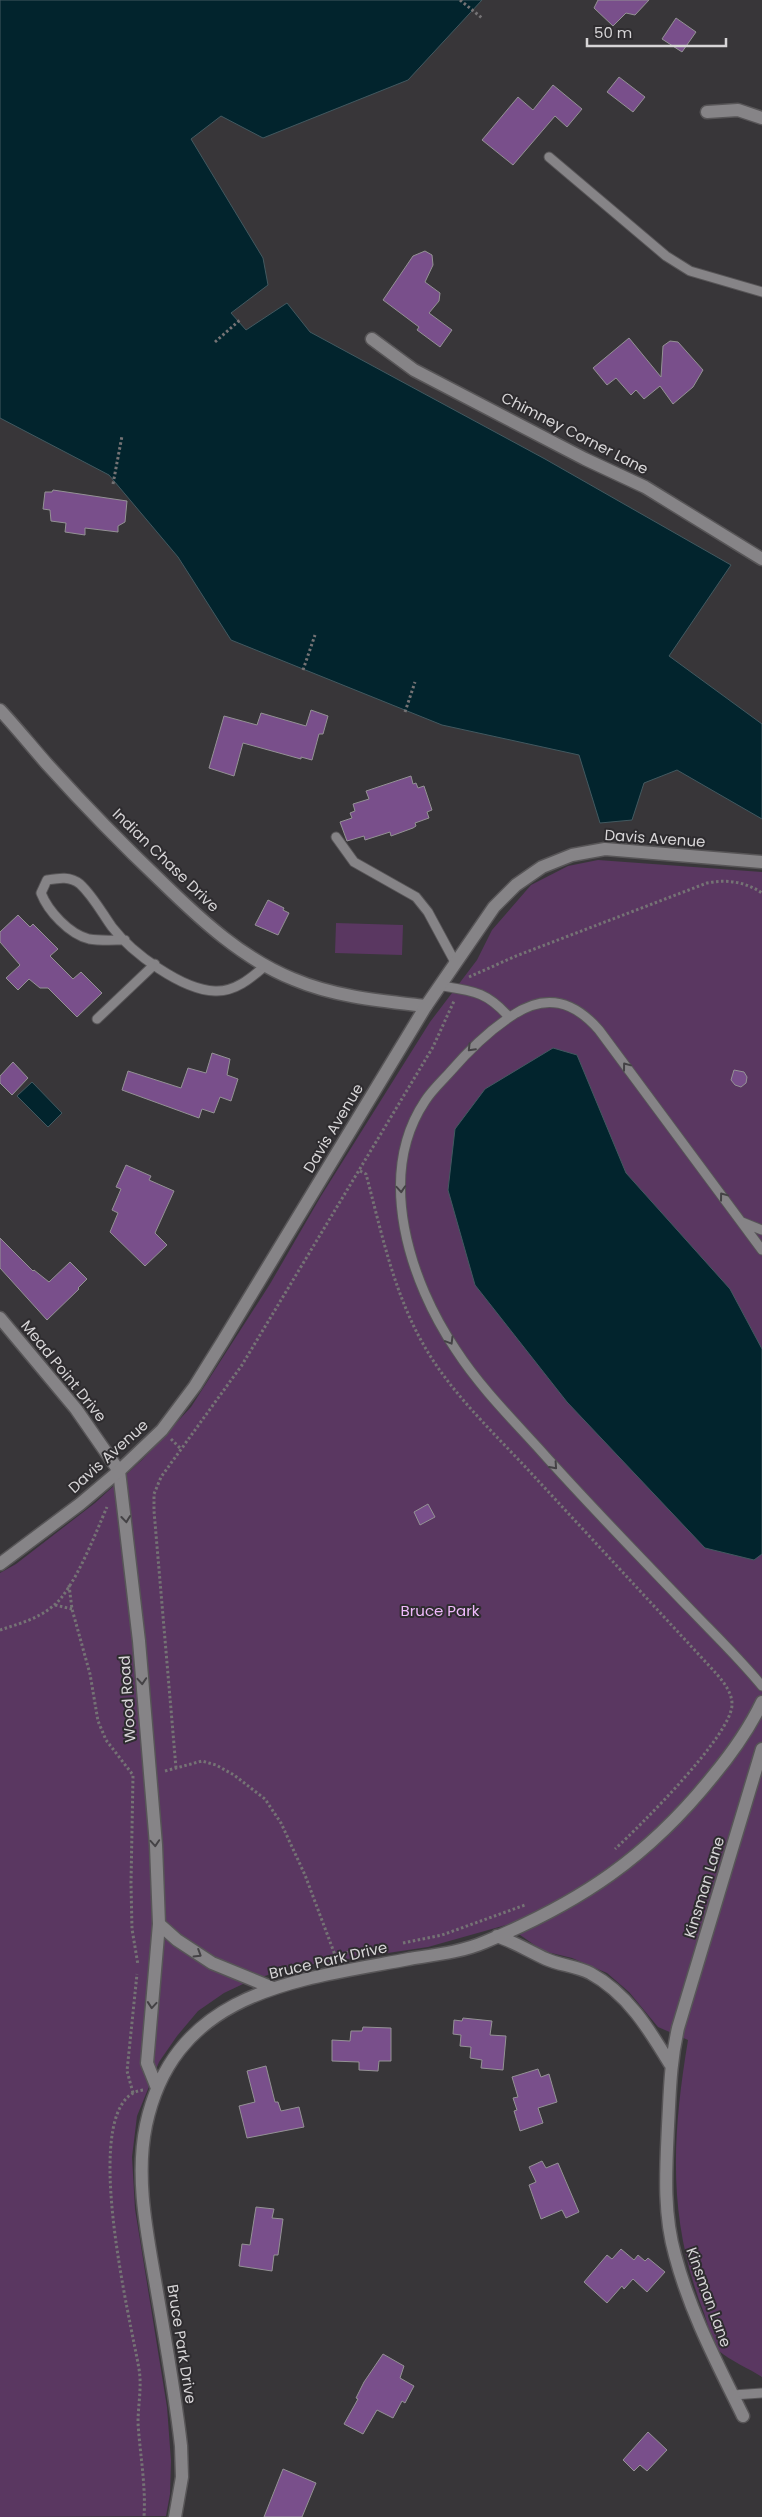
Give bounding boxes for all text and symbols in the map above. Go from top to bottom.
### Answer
scale bar [587,15,726,47]
text: 50 m [594,22,632,43]
street label: Chimney Corner Lane [498,387,652,479]
street label: Indian Chase Drive [108,803,224,917]
street label: Davis Avenue [604,824,706,852]
one-way arrow [468,1042,477,1051]
one-way arrow [623,1063,631,1072]
street label: Davis Avenue [298,1079,368,1177]
one-way arrow [395,1185,406,1193]
one-way arrow [720,1192,729,1202]
street label: Mead Point Drive [16,1316,112,1426]
one-way arrow [444,1336,454,1345]
street label: Davis Avenue [63,1414,153,1498]
one-way arrow [549,1460,558,1469]
one-way arrow [120,1516,131,1524]
park label: Bruce Park [401,1600,480,1621]
street label: Wood Road [113,1655,141,1743]
one-way arrow [136,1677,147,1685]
street label: Kinsman Lane [679,1834,729,1940]
one-way arrow [150,1839,161,1847]
street label: Bruce Park Drive [267,1936,389,1984]
one-way arrow [192,1947,201,1957]
one-way arrow [147,2001,158,2009]
street label: Kinsman Lane [681,2244,737,2350]
street label: Bruce Park Drive [162,2283,202,2405]

